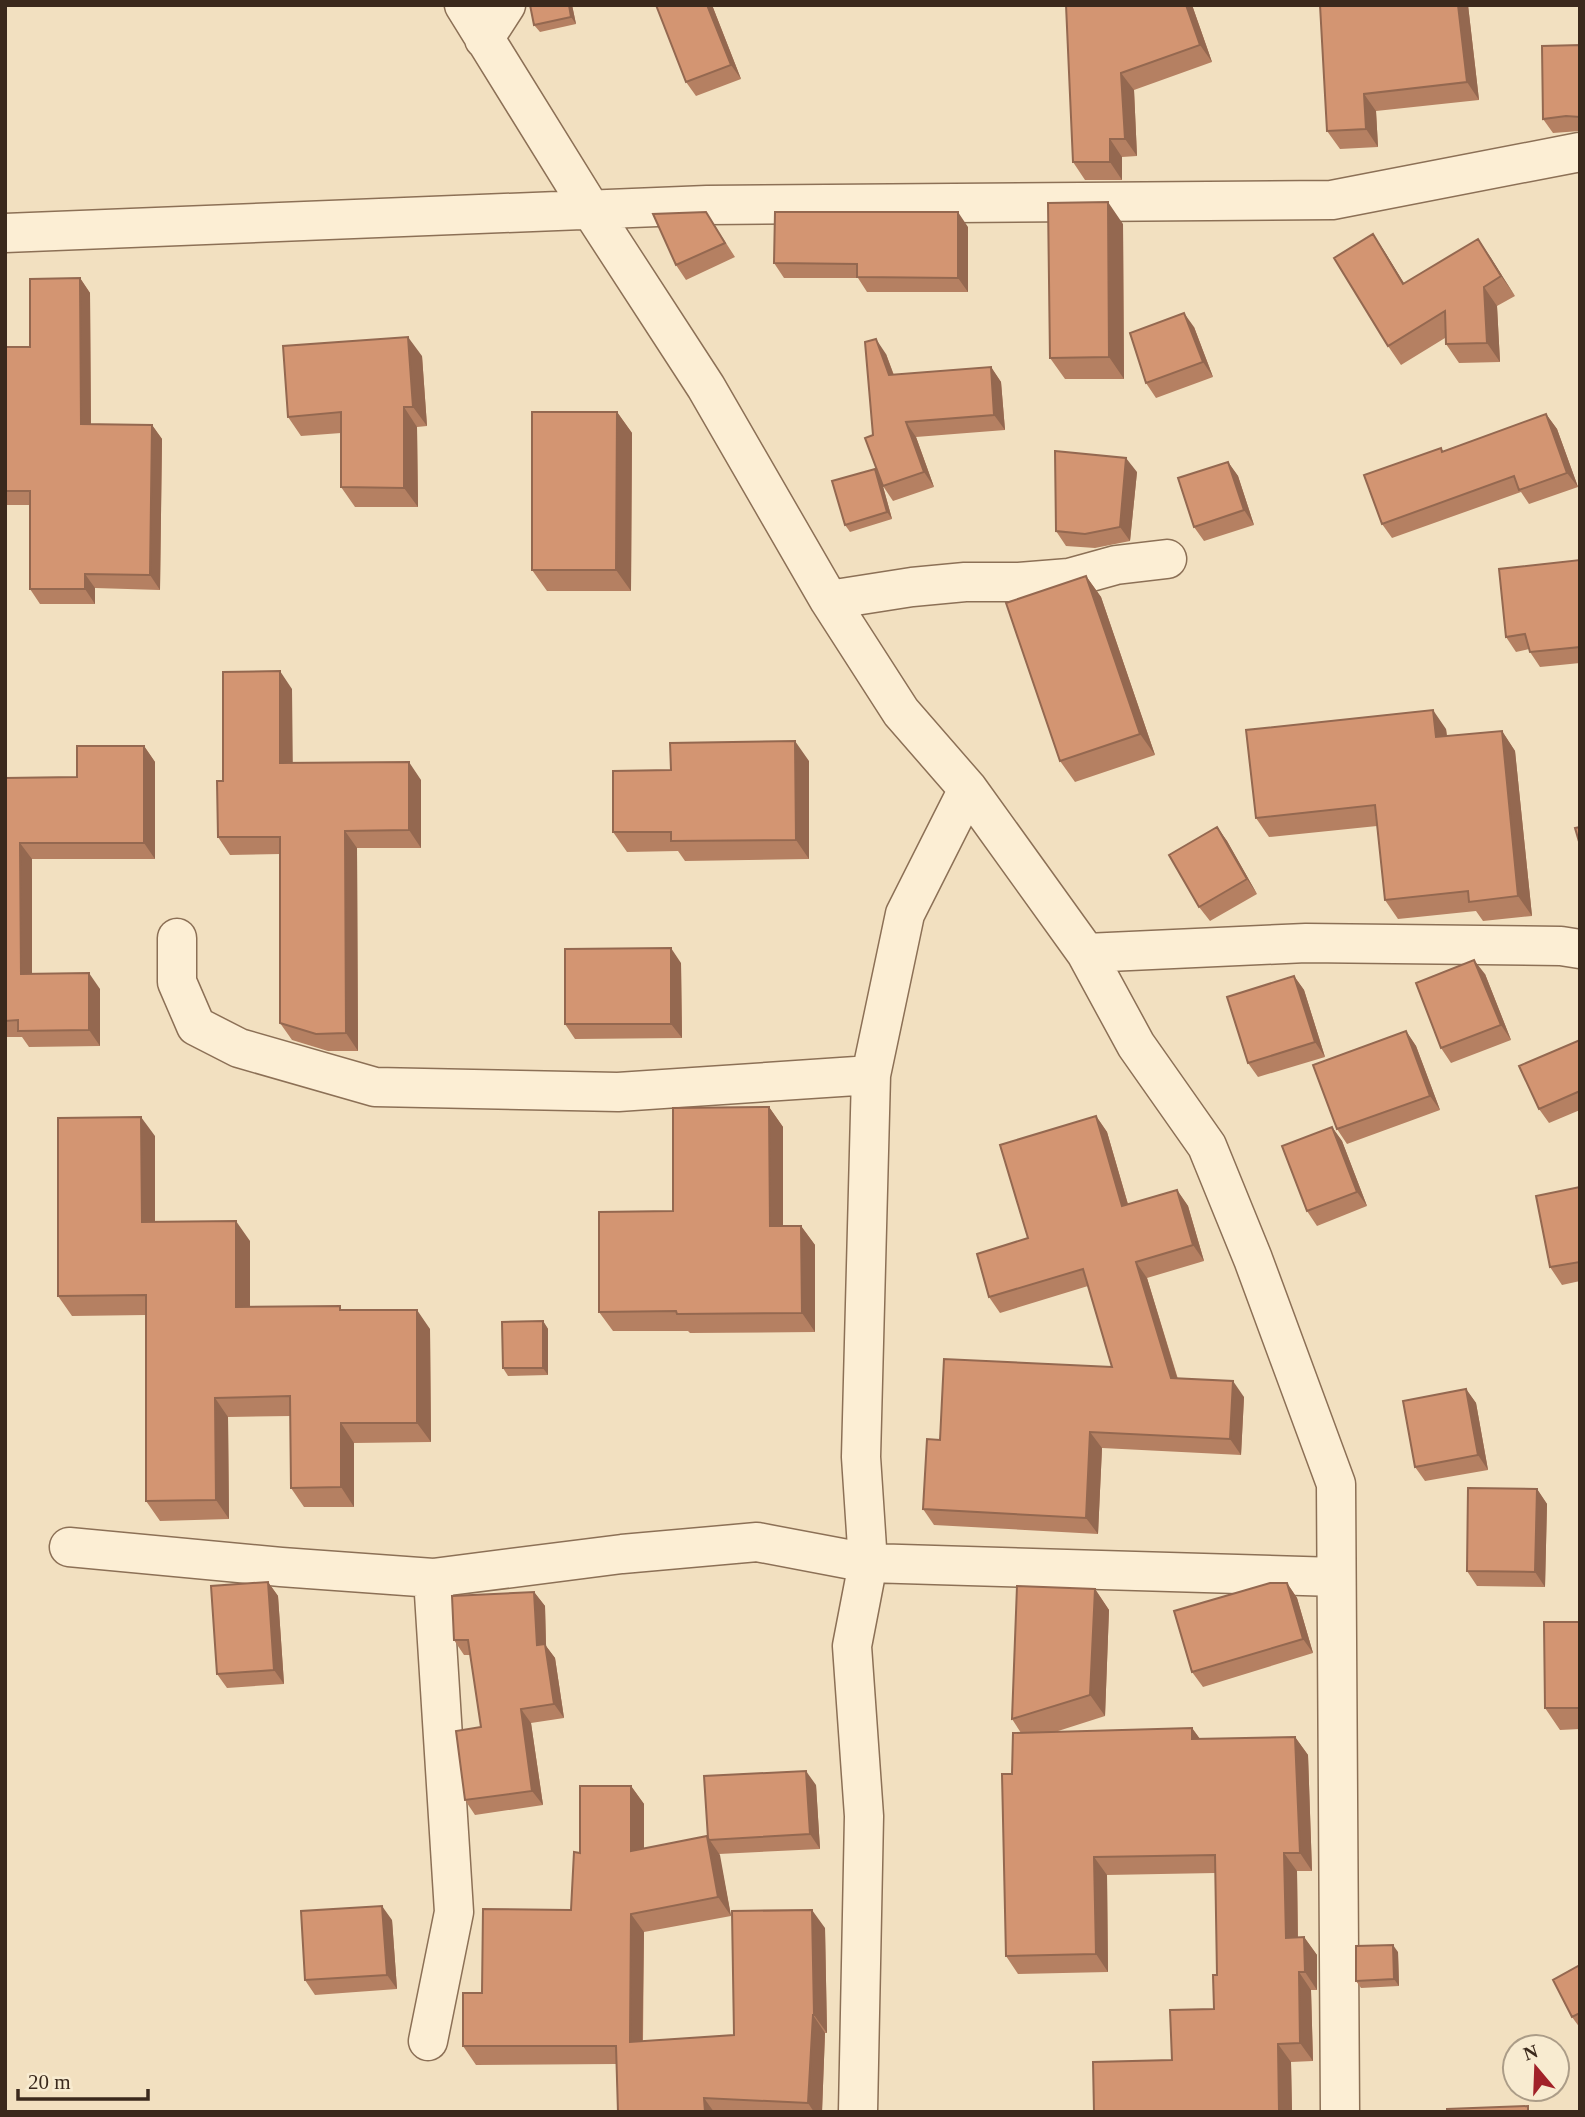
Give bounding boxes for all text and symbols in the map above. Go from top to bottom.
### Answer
north arrow [1501,2033,1571,2103]
text: N [1521,2040,1541,2065]
scale bar [18,2058,147,2102]
text: 20 m [28,2070,71,2094]

